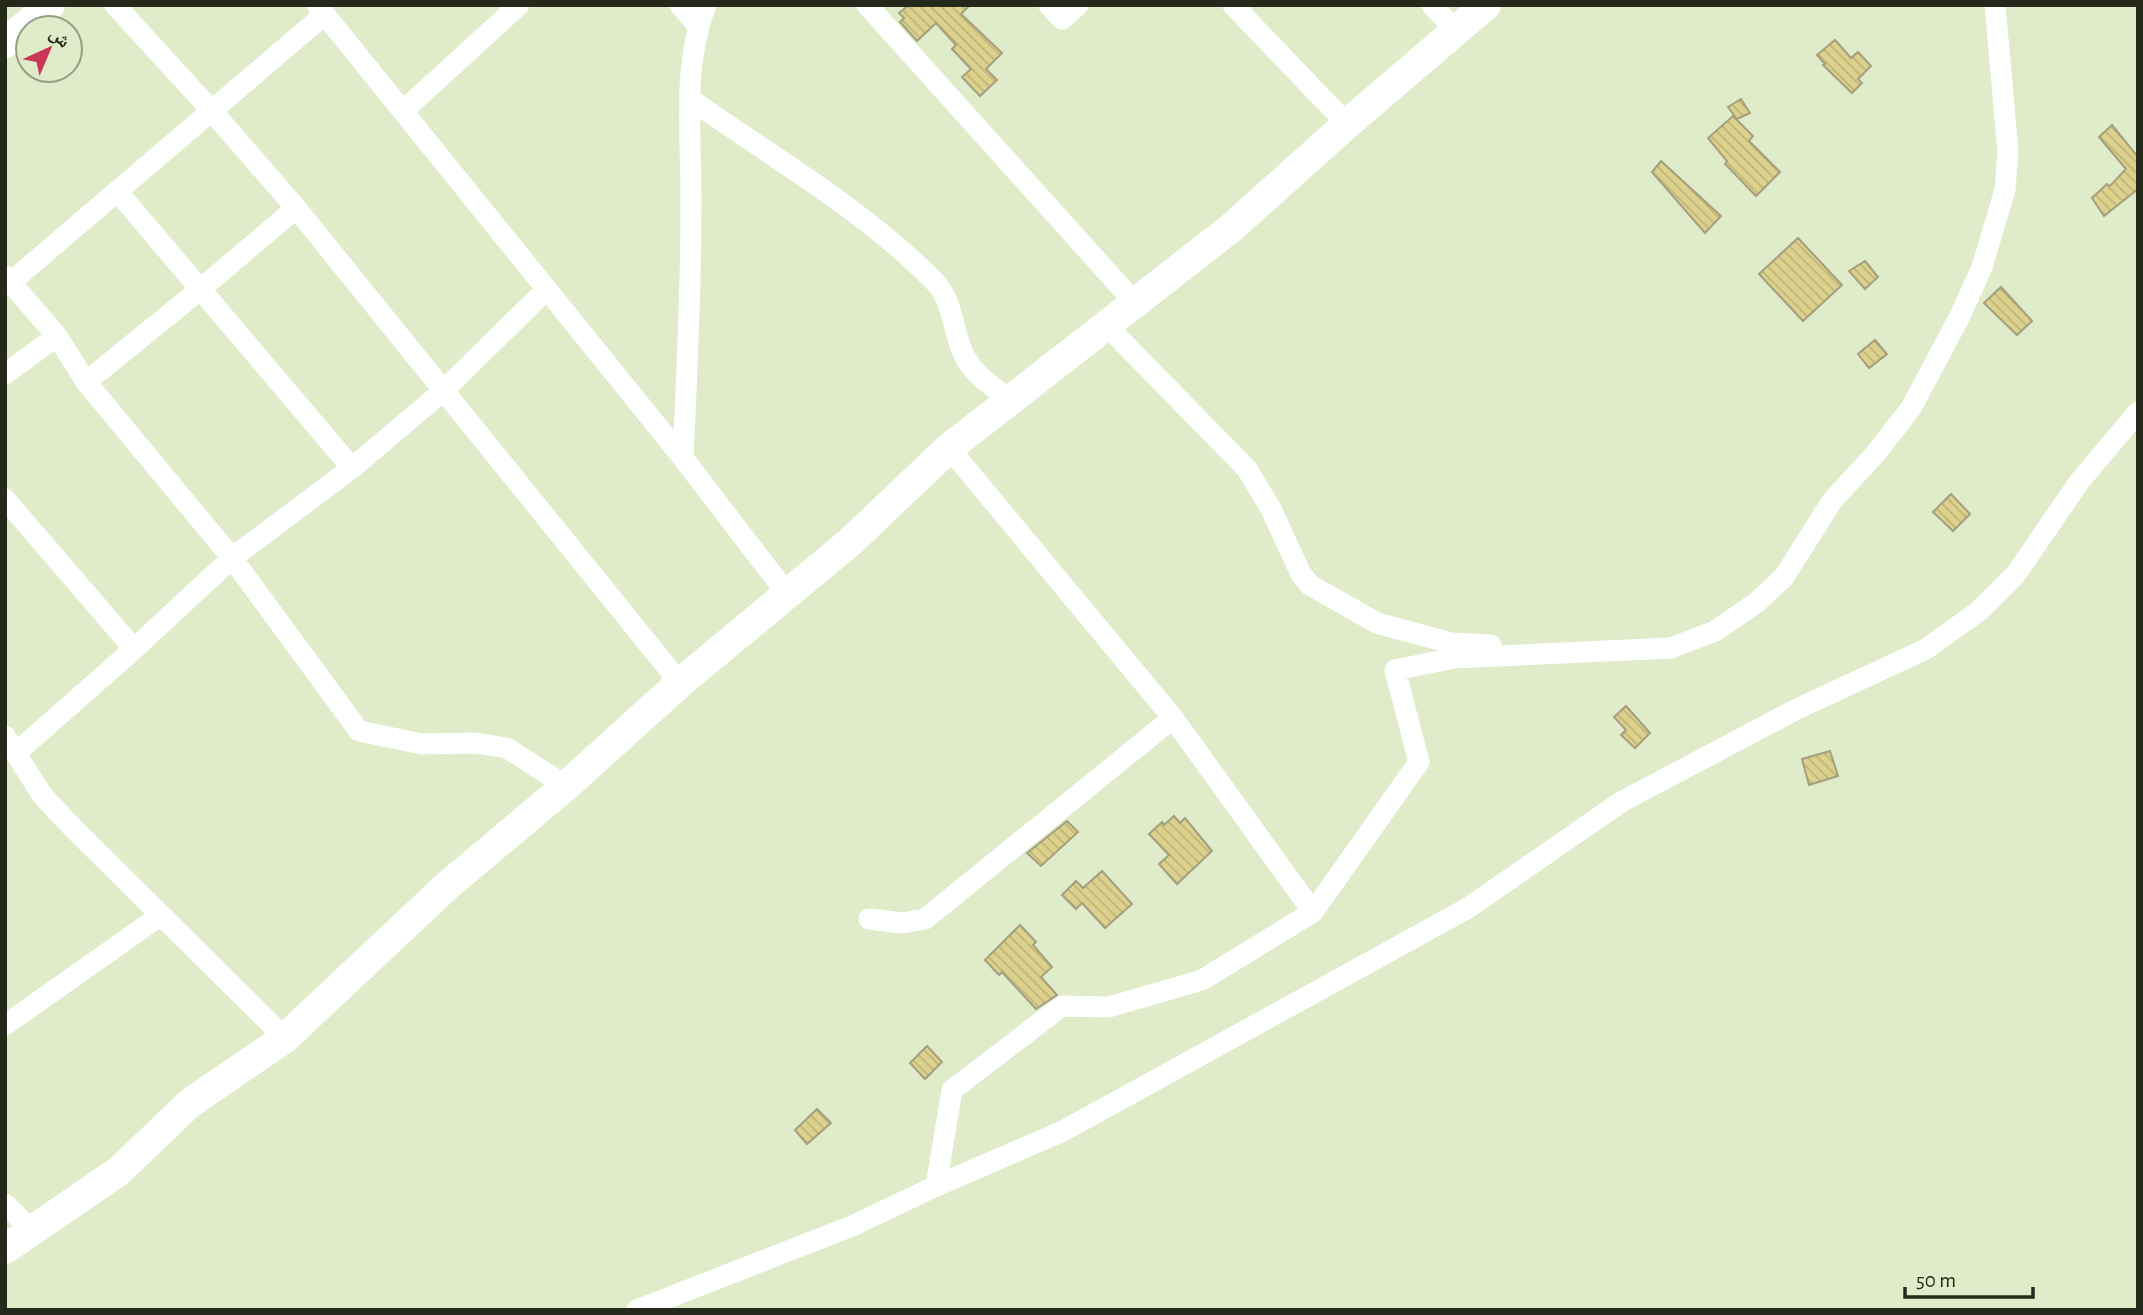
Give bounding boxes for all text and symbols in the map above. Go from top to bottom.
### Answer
north arrow [14,14,84,84]
text: ش [45,24,74,52]
scale bar [1905,1256,2033,1300]
text: 50 m [1916,1270,1956,1291]

